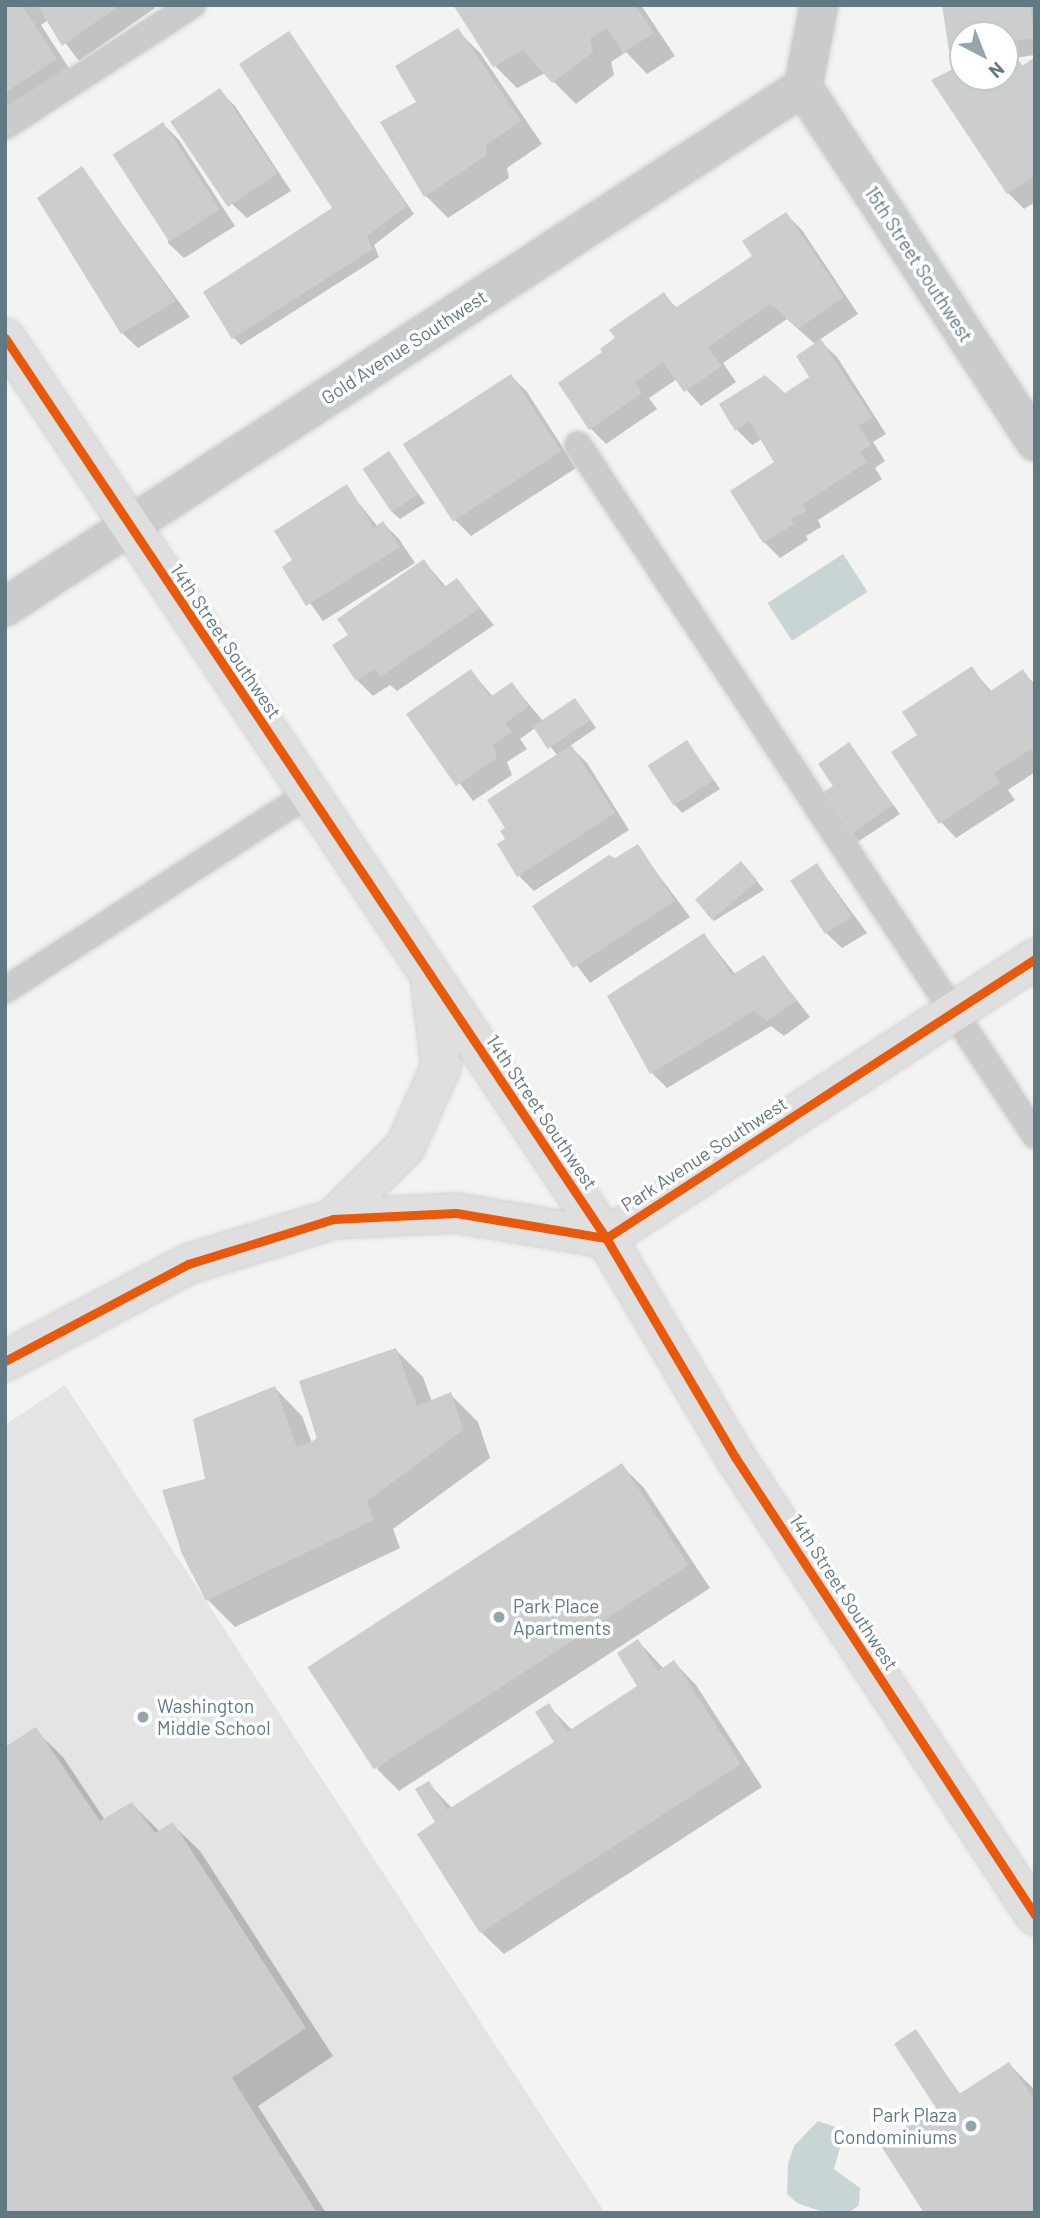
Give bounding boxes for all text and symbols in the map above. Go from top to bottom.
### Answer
north arrow [949,21,1019,91]
text: N [985,58,1009,83]
street label: 15th Street Southwest [860,182,978,346]
street label: Gold Avenue Southwest [317,285,491,409]
street label: 14th Street Southwest [166,559,286,723]
street label: 14th Street Southwest [482,1030,602,1194]
street label: Park Avenue Southwest [617,1092,791,1216]
street label: 14th Street Southwest [785,1510,903,1674]
place label: Park Place Apartments [513,1595,611,1639]
marker: Park Place Apartments [491,1609,507,1625]
place label: Washington Middle School [157,1695,271,1739]
marker: Washington Middle School [135,1709,151,1725]
place label: Park Plaza Condominiums [834,2104,957,2148]
marker: Park Plaza Condominiums [963,2118,979,2134]

